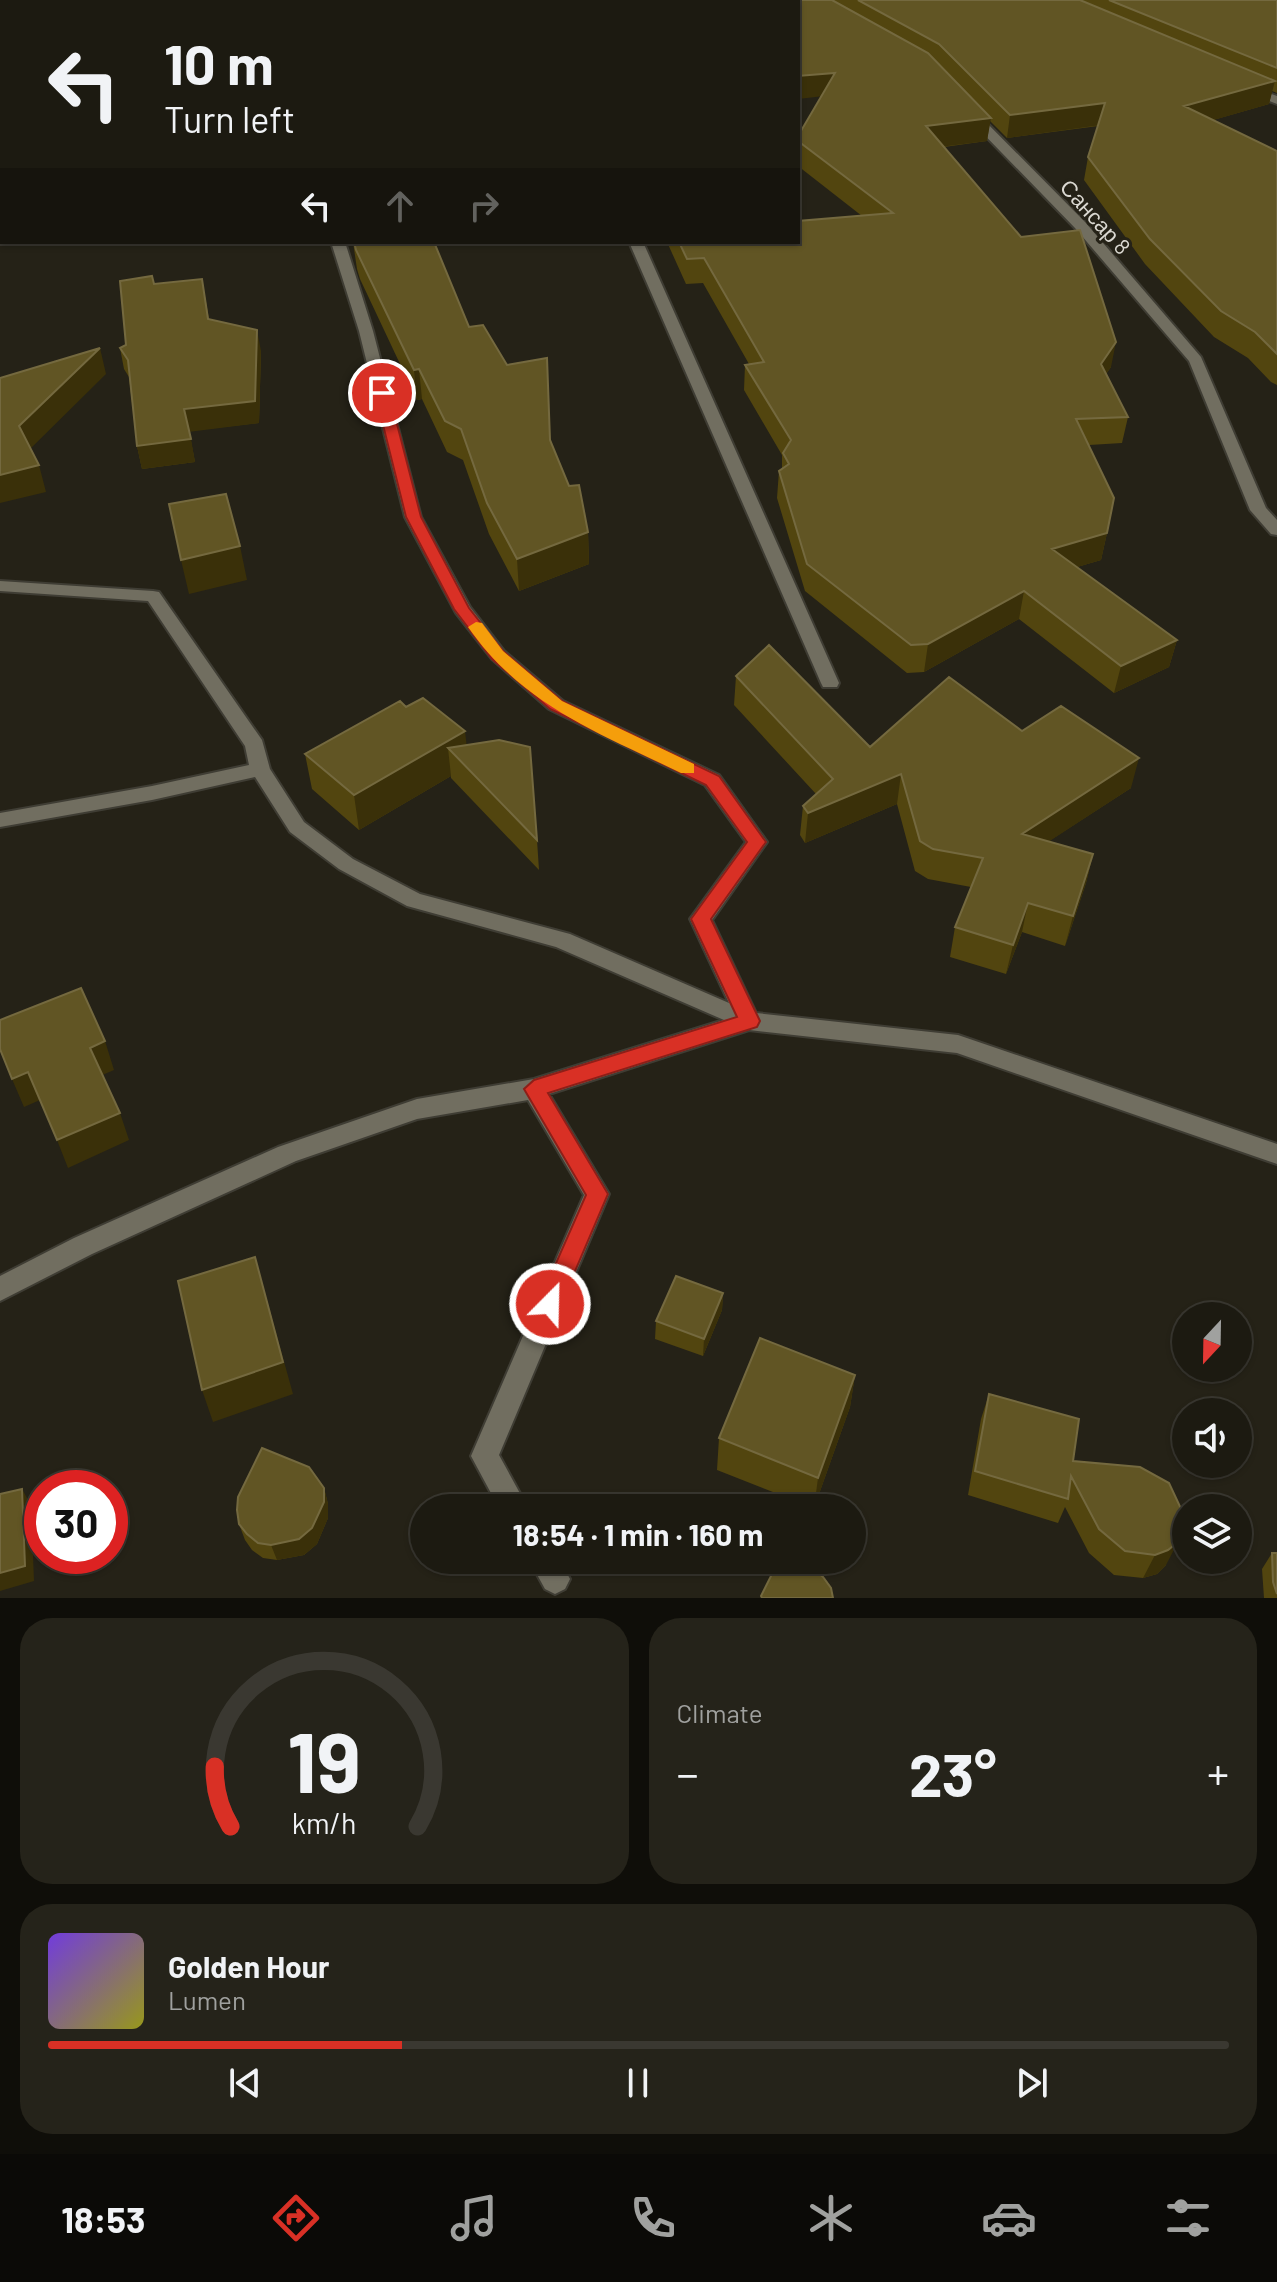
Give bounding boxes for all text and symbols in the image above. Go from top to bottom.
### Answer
text: 10 m [164,29,274,96]
icon: left [32,32,136,136]
text: Turn left [164,97,295,140]
street label: Сансар 8 [1055,173,1136,260]
icon: left [294,184,338,228]
icon: ahead [378,184,422,228]
icon: right [462,184,506,228]
pin [348,359,416,427]
icon: arrive [360,371,404,415]
position arrow [508,1262,592,1346]
north arrow [1172,1302,1252,1382]
map controls [1172,1302,1252,1574]
button: sound [1172,1398,1252,1478]
speed limit sign: 30 [24,1470,128,1574]
button: layers [1172,1494,1252,1574]
text: 18:54 · 1 min · 160 m [513,1516,763,1552]
text: Climate [677,1697,763,1728]
text: 19 [287,1710,361,1810]
text: 23° [909,1737,997,1809]
text: − [677,1746,699,1799]
text: + [1207,1746,1229,1799]
text: km/h [292,1805,357,1840]
text: Golden Hour [168,1948,330,1984]
text: Lumen [168,1984,246,2015]
icon: previous [223,2061,267,2105]
icon: pause [616,2061,660,2105]
icon: next [1010,2061,1054,2105]
icon: directions [268,2190,324,2246]
icon: music [446,2190,502,2246]
icon: phone [625,2190,681,2246]
icon: climate [803,2190,859,2246]
icon: car [981,2190,1037,2246]
icon: filters [1160,2190,1216,2246]
text: 18:53 [61,2197,145,2240]

